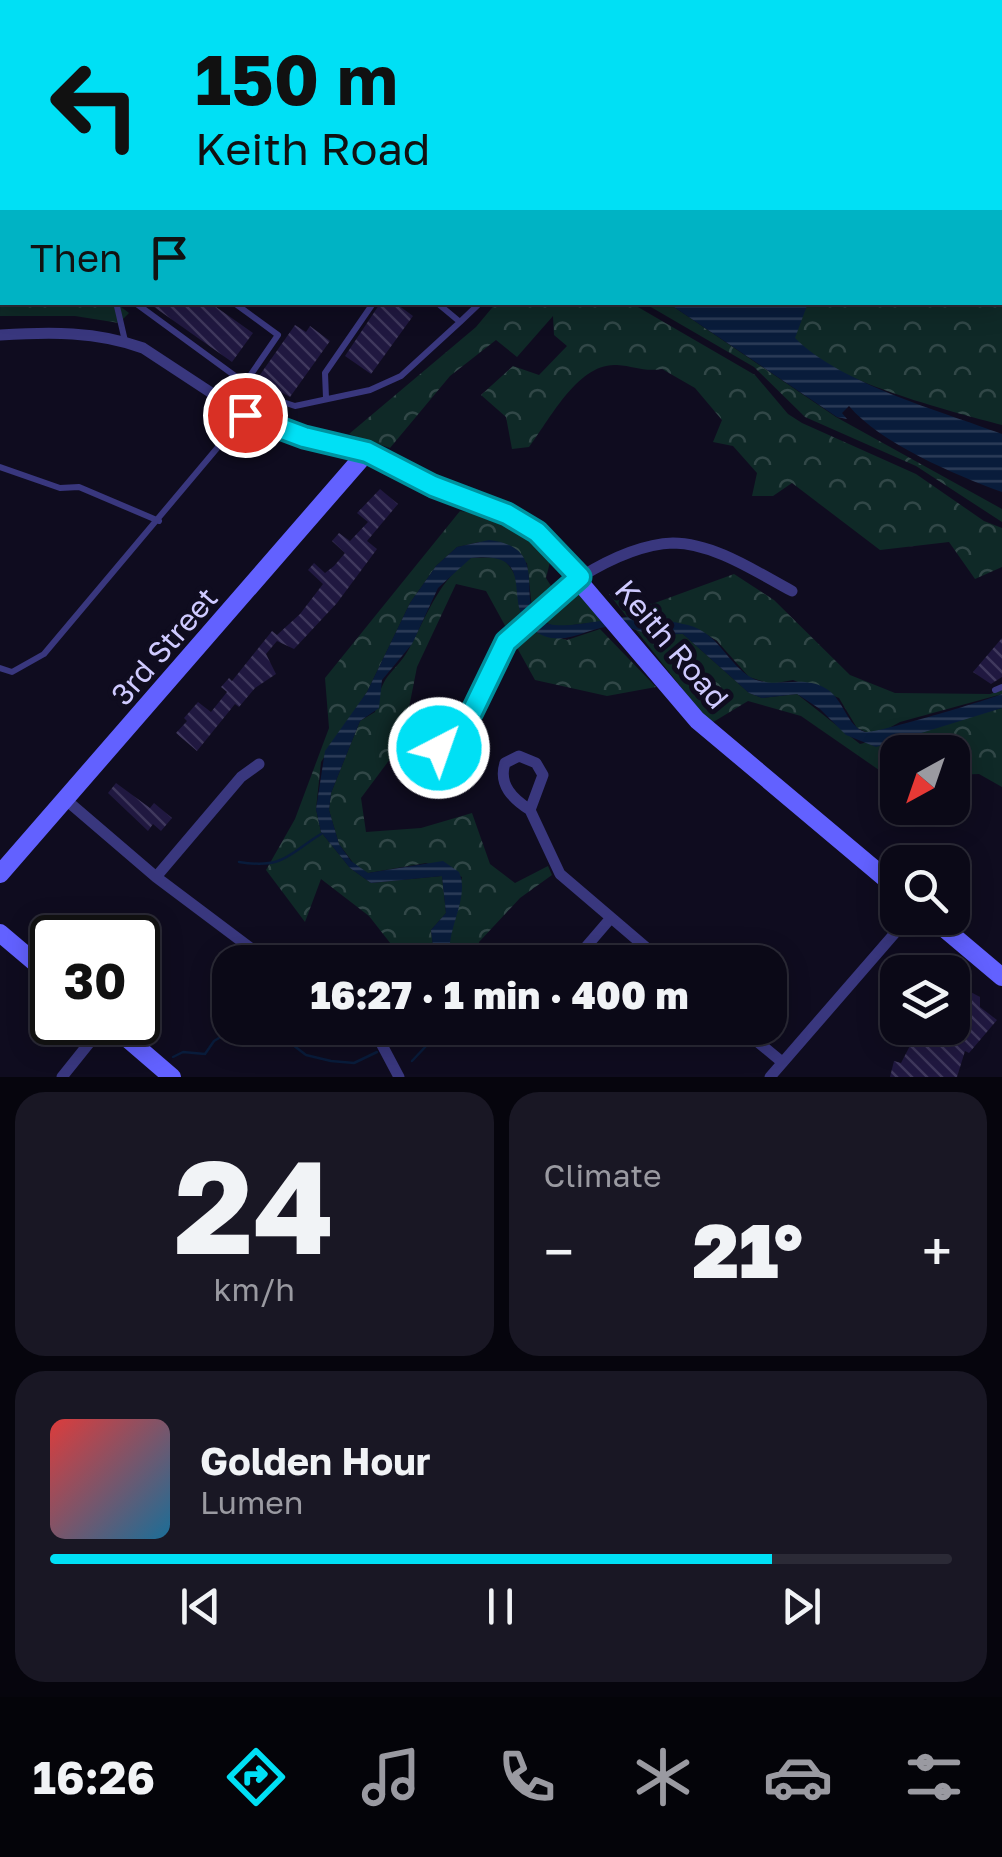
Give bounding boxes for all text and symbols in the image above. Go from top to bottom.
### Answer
text: 150 m [195,36,398,120]
icon: left [30,40,160,170]
text: Keith Road [195,121,431,175]
icon: arrive [142,230,197,285]
text: Then [30,235,122,280]
pin [203,373,288,458]
icon: arrive [218,388,273,443]
street label: Keith Road [608,572,736,716]
street label: 3rd Street [103,580,225,712]
position arrow [387,696,491,800]
north arrow [880,735,970,825]
map controls [880,735,970,1045]
button: search [880,845,970,935]
speed limit sign: 30 [30,915,160,1045]
button: layers [880,955,970,1045]
text: 16:27 · 1 min · 400 m [310,972,689,1017]
text: 24 [174,1127,335,1283]
text: Climate [544,1156,662,1194]
text: 21° [693,1204,803,1295]
text: − [544,1218,574,1284]
text: + [922,1218,952,1284]
text: km/h [214,1270,295,1308]
text: Golden Hour [200,1438,431,1483]
text: Lumen [200,1483,304,1521]
icon: previous [173,1579,228,1634]
icon: pause [473,1579,528,1634]
icon: next [774,1579,829,1634]
icon: directions [221,1742,291,1812]
icon: music [356,1742,426,1812]
icon: phone [492,1742,562,1812]
icon: climate [628,1742,698,1812]
icon: car [763,1742,833,1812]
icon: filters [899,1742,969,1812]
text: 16:26 [33,1750,155,1804]

